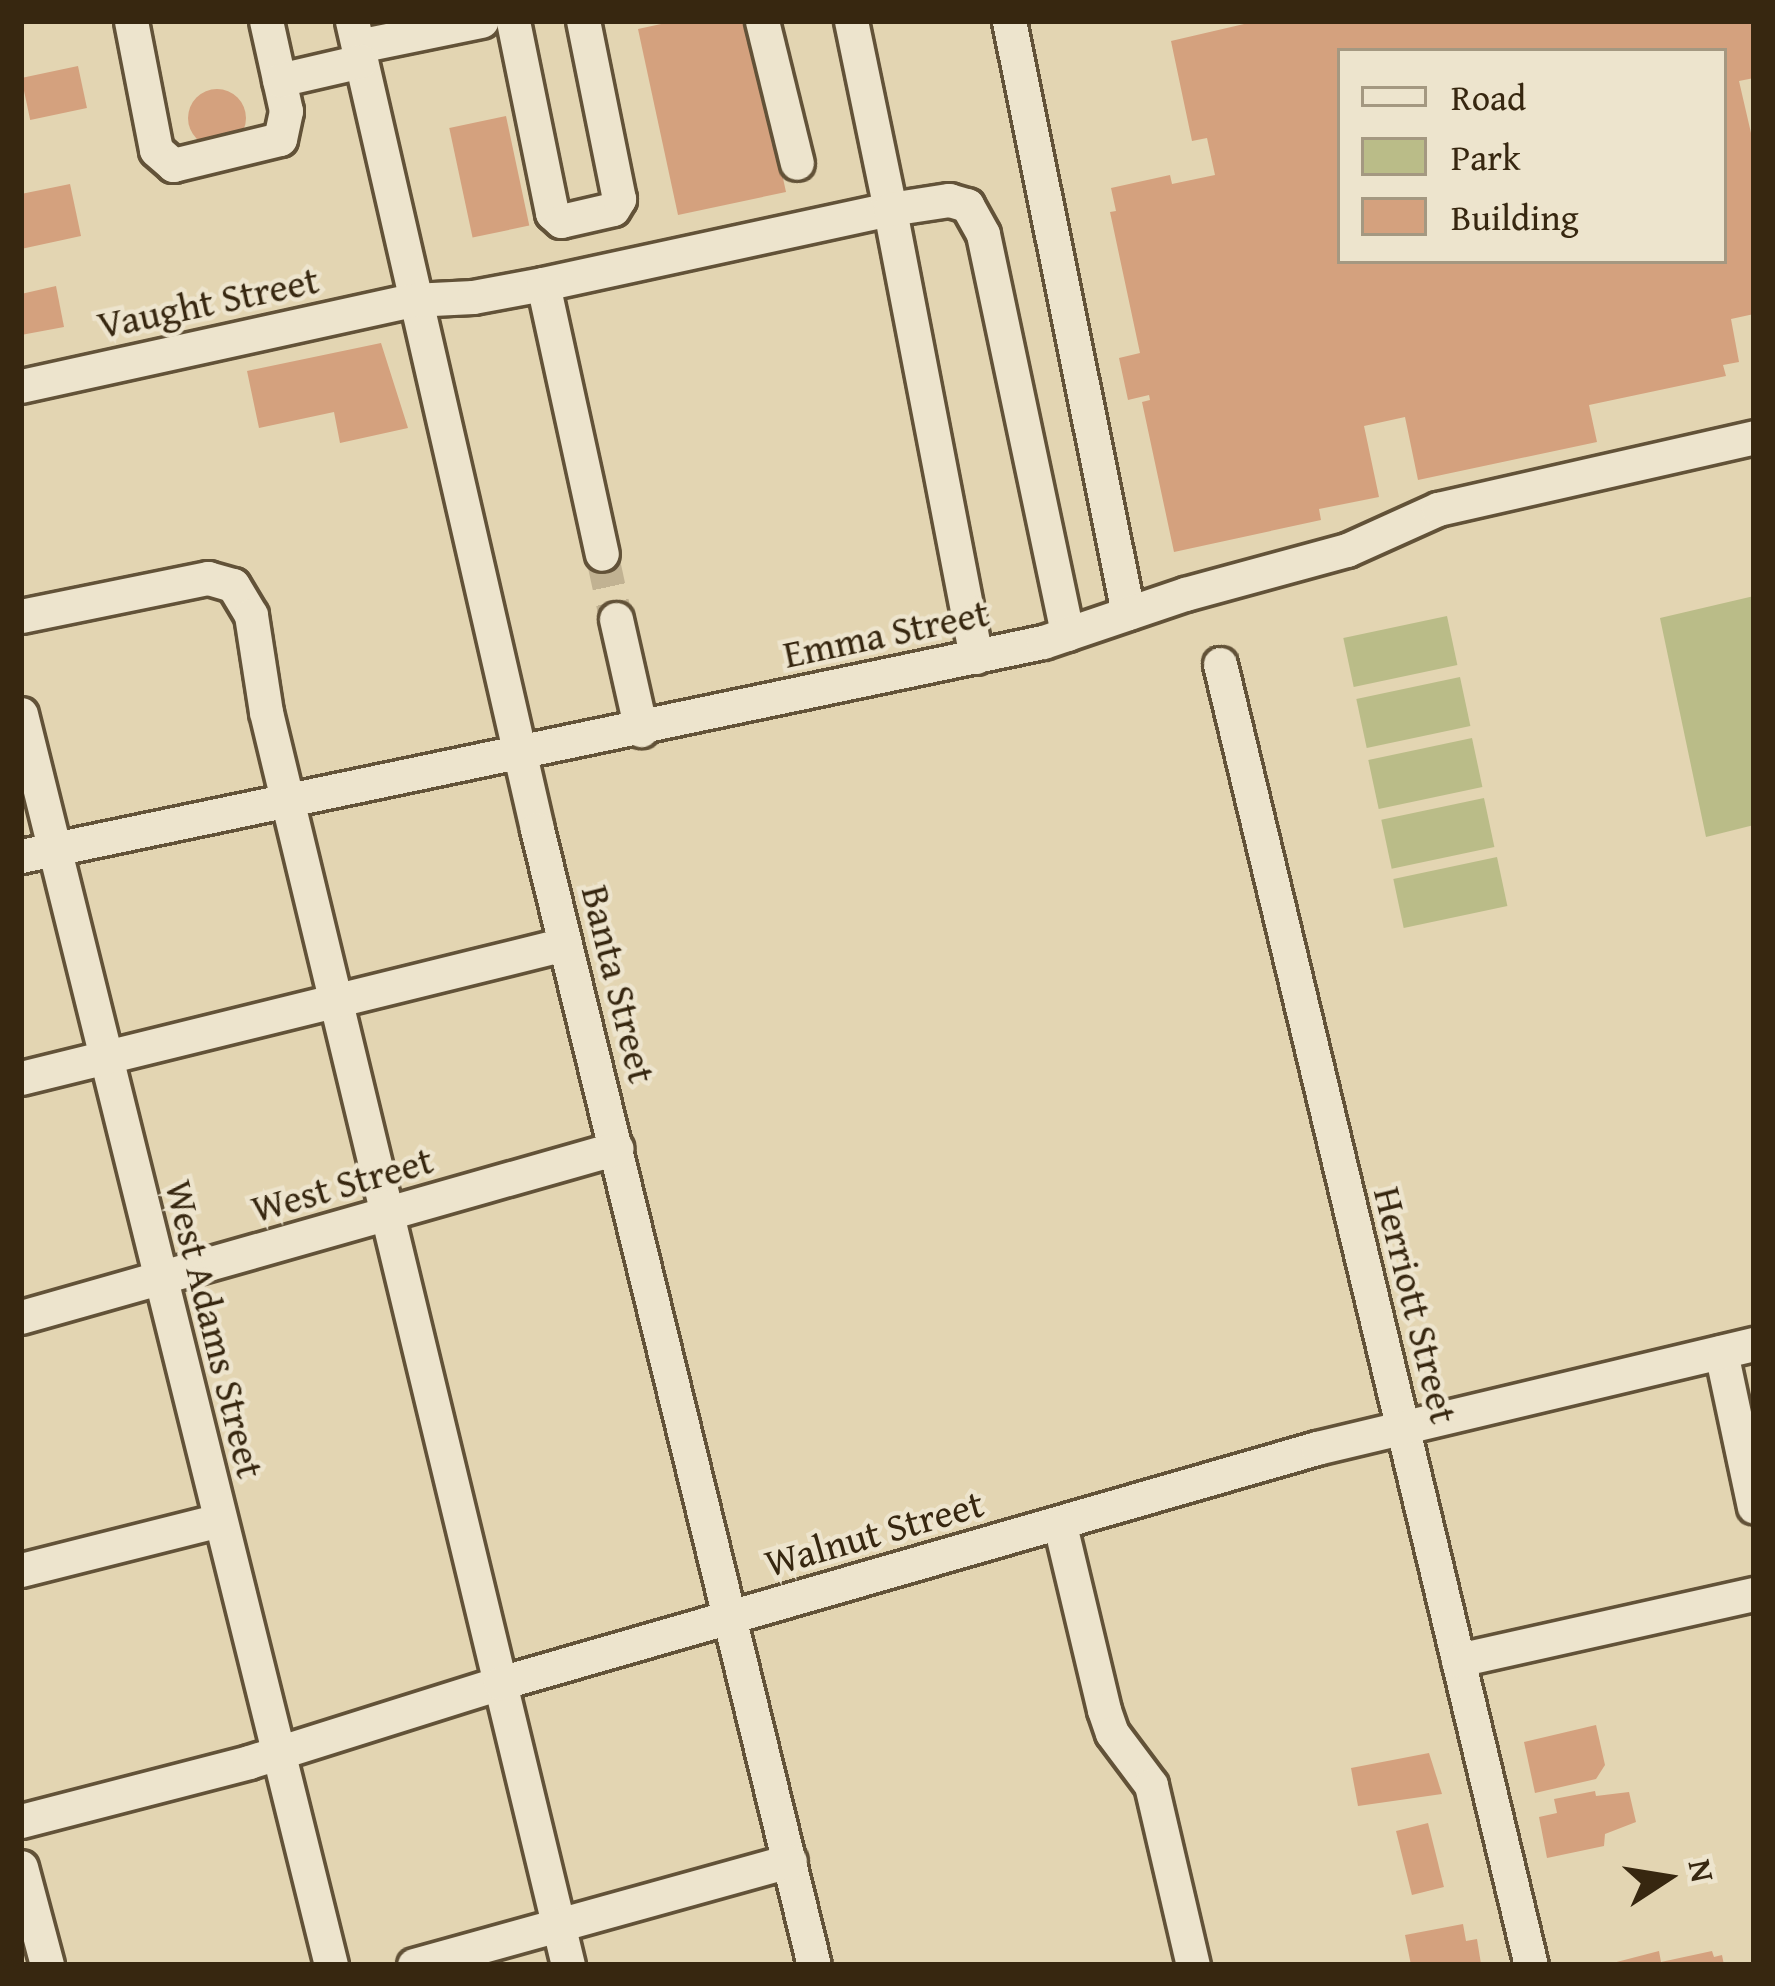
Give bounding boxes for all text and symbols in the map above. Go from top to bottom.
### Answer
legend [1337,48,1727,264]
text: Road [1451,70,1526,123]
text: Park [1451,130,1521,183]
text: Building [1451,190,1579,243]
street label: Vaught Street [93,256,323,348]
street label: Emma Street [779,588,993,678]
street label: Banta Street [572,880,666,1088]
street label: West Street [246,1136,438,1232]
street label: West Adams Street [155,1175,275,1483]
street label: Herriott Street [1364,1182,1468,1428]
street label: Walnut Street [759,1479,989,1587]
north arrow [1607,1818,1727,1938]
text: N [1676,1855,1728,1886]

